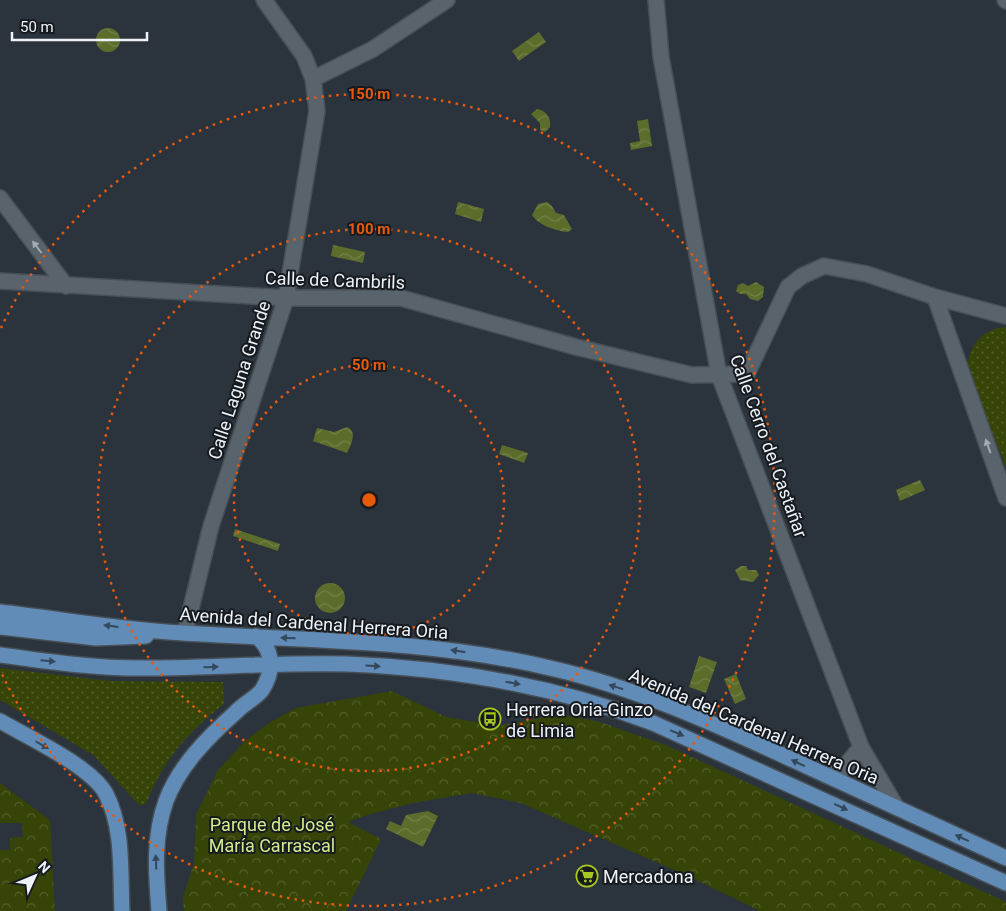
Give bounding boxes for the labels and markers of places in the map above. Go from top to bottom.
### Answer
centre of rings [360,491,378,509]
place label: Herrera Oria-Ginzo de Limia [506,699,653,741]
bus stop icon: Herrera Oria-Ginzo de Limia [478,707,502,731]
supermarket icon: Mercadona [575,864,599,888]
place label: Mercadona [603,866,694,887]

